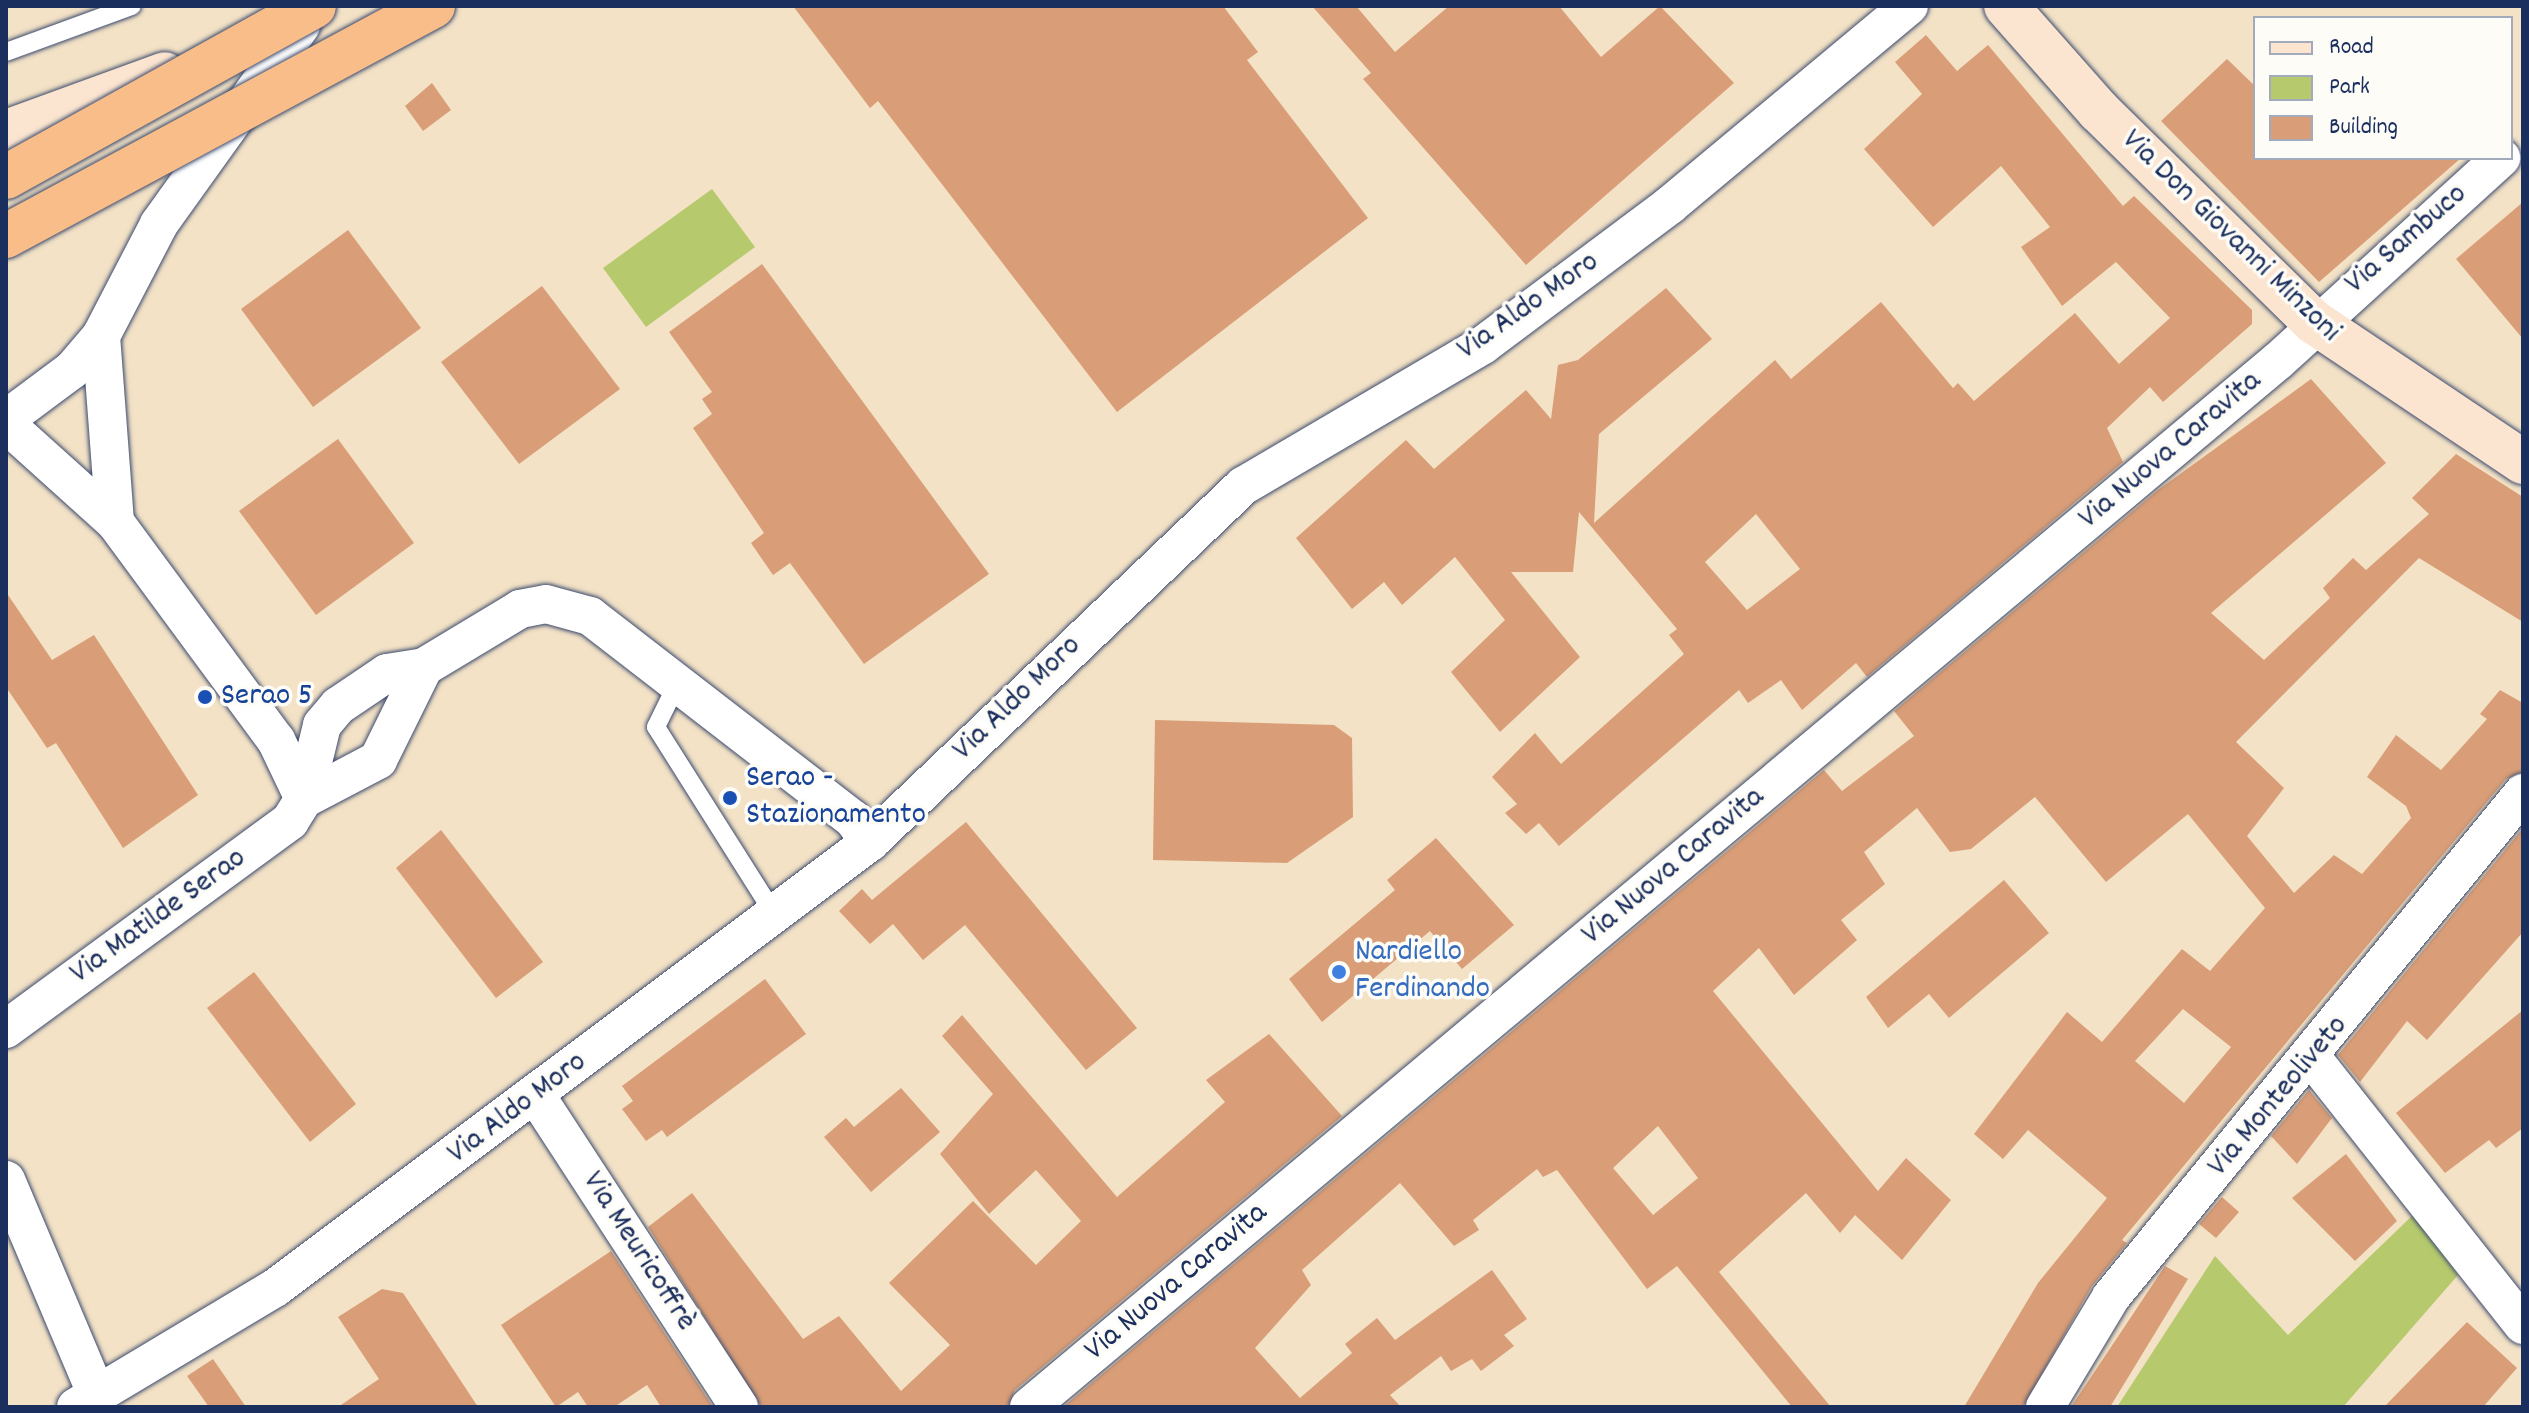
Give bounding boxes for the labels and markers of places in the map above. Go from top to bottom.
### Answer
place label: Serao 5 [221,678,312,716]
marker: Serao 5 [196,688,214,706]
place label: Serao - Stazionamento [746,761,926,836]
marker: Serao - Stazionamento [721,789,739,807]
place label: Nardiello Ferdinando [1355,935,1490,1010]
marker: Nardiello Ferdinando [1330,963,1348,981]

